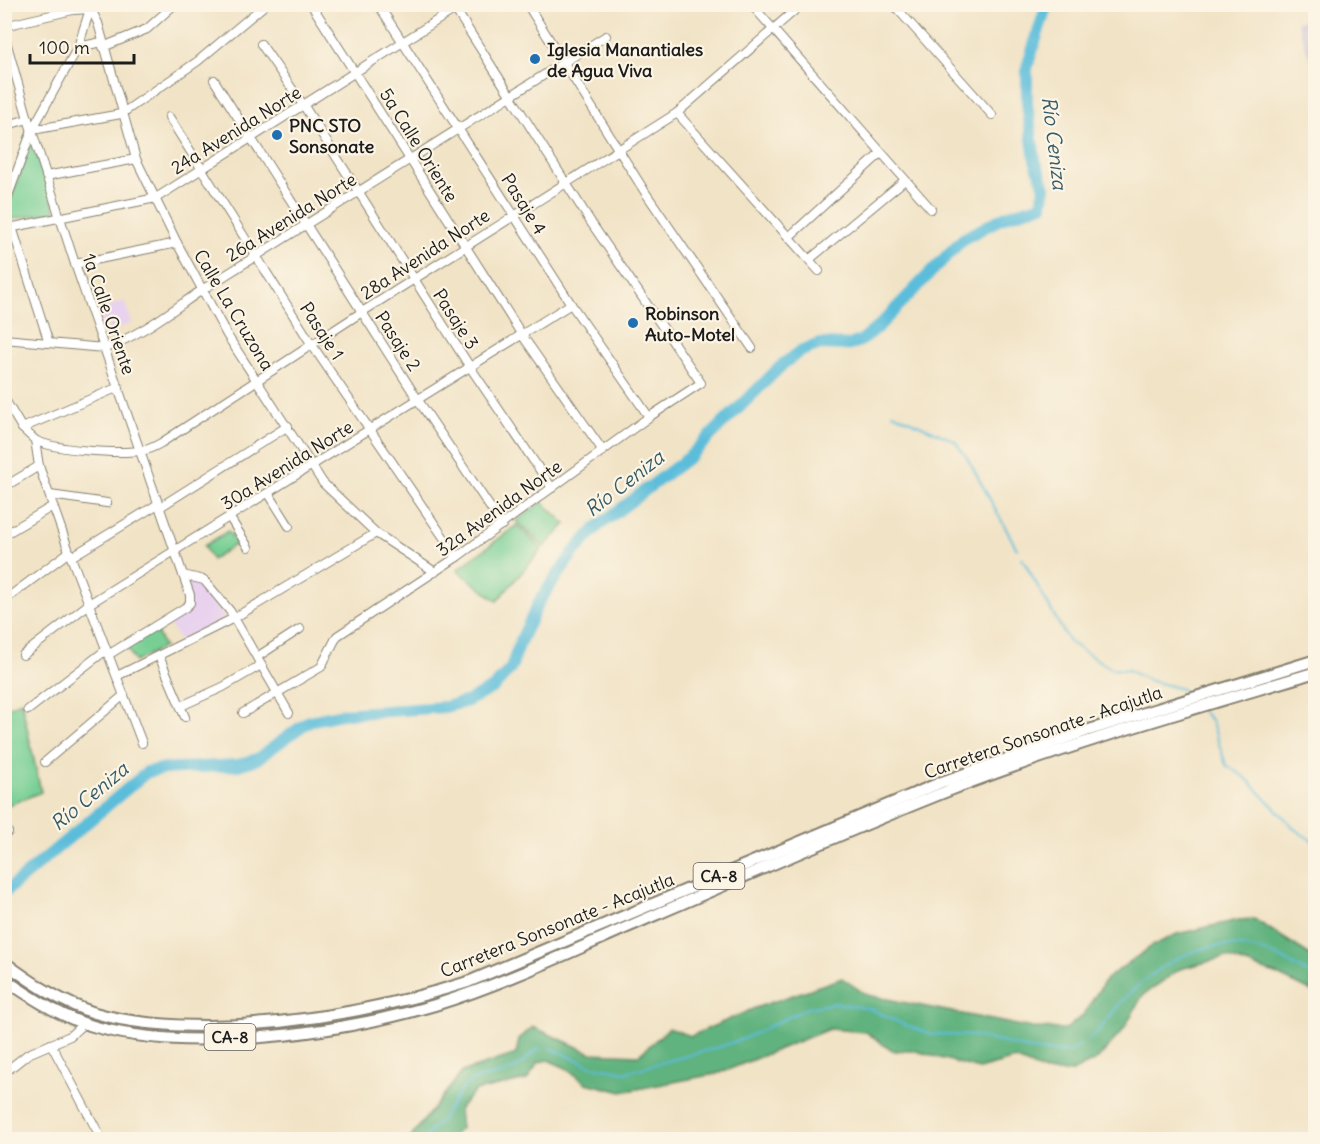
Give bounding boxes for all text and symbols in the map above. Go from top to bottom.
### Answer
scale bar [30,27,134,65]
text: 100 m [39,36,90,59]
place label: Iglesia Manantiales de Agua Viva [547,38,703,82]
marker: Iglesia Manantiales de Agua Viva [528,52,542,66]
street label: 24a Avenida Norte [167,81,305,179]
street label: 5a Calle Oriente [375,84,463,206]
water label: Río Ceniza [1037,95,1073,192]
place label: PNC STO Sonsonate [289,114,374,158]
marker: PNC STO Sonsonate [270,128,284,142]
street label: 26a Avenida Norte [221,168,361,266]
street label: Pasaje 4 [496,169,552,239]
street label: 28a Avenida Norte [356,204,494,304]
street label: Calle La Cruzona [189,245,279,375]
street label: 1a Calle Oriente [78,250,140,378]
street label: Pasaje 3 [428,284,484,354]
street label: Pasaje 1 [295,298,349,364]
place label: Robinson Auto-Motel [645,302,735,346]
street label: Pasaje 2 [370,307,426,375]
marker: Robinson Auto-Motel [626,316,640,330]
street label: 30a Avenida Norte [217,415,357,515]
water label: Río Ceniza [579,443,670,522]
street label: 32a Avenida Norte [432,455,566,561]
street label: Carretera Sonsonate - Acajutla [921,680,1165,784]
water label: Río Ceniza [45,755,134,836]
road number: CA-8 [694,863,744,889]
street label: Carretera Sonsonate - Acajutla [437,867,677,983]
road number: CA-8 [204,1024,256,1050]

